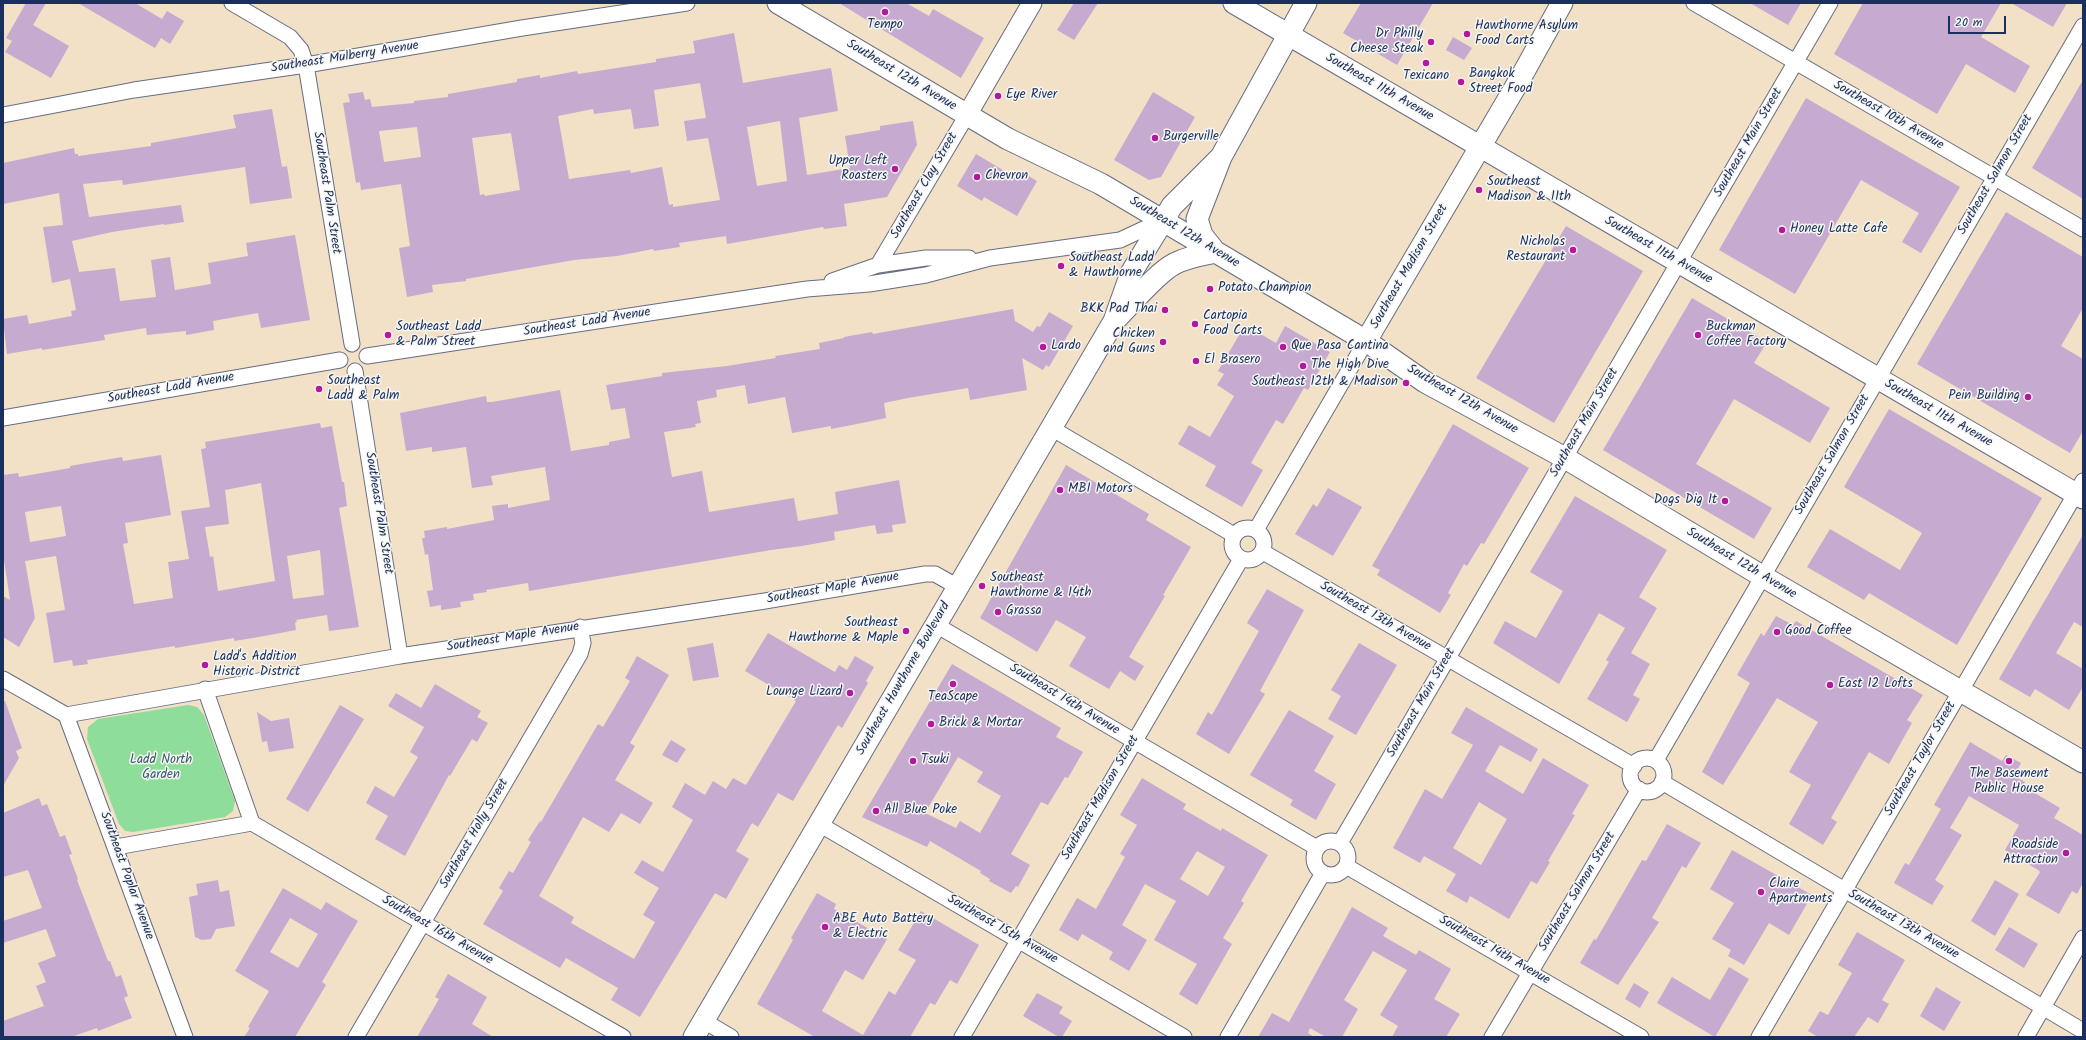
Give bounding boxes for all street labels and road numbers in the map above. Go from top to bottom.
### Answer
street label: Southeast 12th Avenue [843,37,959,115]
street label: Southeast Mulberry Avenue [270,39,420,77]
street label: Southeast 11th Avenue [1322,51,1436,125]
street label: Southeast 10th Avenue [1830,78,1946,154]
street label: Southeast Main Street [1711,86,1787,200]
street label: Southeast Salmon Street [1955,112,2037,238]
street label: Southeast Clay Street [888,130,962,242]
street label: Southeast Palm Street [309,131,343,255]
street label: Southeast 12th Avenue [1126,194,1242,272]
street label: Southeast Madison Street [1368,202,1452,332]
street label: Southeast 11th Avenue [1601,214,1715,288]
street label: Southeast Ladd Avenue [522,305,652,341]
street label: Southeast 12th Avenue [1404,362,1520,438]
street label: Southeast Main Street [1547,366,1623,480]
street label: Southeast Ladd Avenue [106,370,236,408]
street label: Southeast 11th Avenue [1881,377,1995,451]
street label: Southeast Salmon Street [1792,392,1874,518]
street label: Southeast Palm Street [361,451,395,575]
street label: Southeast 12th Avenue [1683,525,1799,603]
street label: Southeast Maple Avenue [766,570,900,608]
street label: Southeast 13th Avenue [1317,579,1433,655]
street label: Southeast Hawthorne Boulevard [854,600,954,758]
street label: Southeast Maple Avenue [446,620,580,656]
street label: Southeast Main Street [1384,646,1460,760]
street label: Southeast 14th Avenue [1006,661,1122,739]
street label: Southeast Taylor Street [1882,699,1960,819]
street label: Southeast Madison Street [1059,733,1143,863]
street label: Southeast Holly Street [437,776,513,892]
street label: Southeast Poplar Avenue [96,810,156,942]
street label: Southeast Salmon Street [1536,830,1620,954]
street label: Southeast 13th Avenue [1845,887,1961,963]
street label: Southeast 15th Avenue [944,892,1060,968]
street label: Southeast 16th Avenue [379,893,495,969]
street label: Southeast 14th Avenue [1436,913,1552,989]

